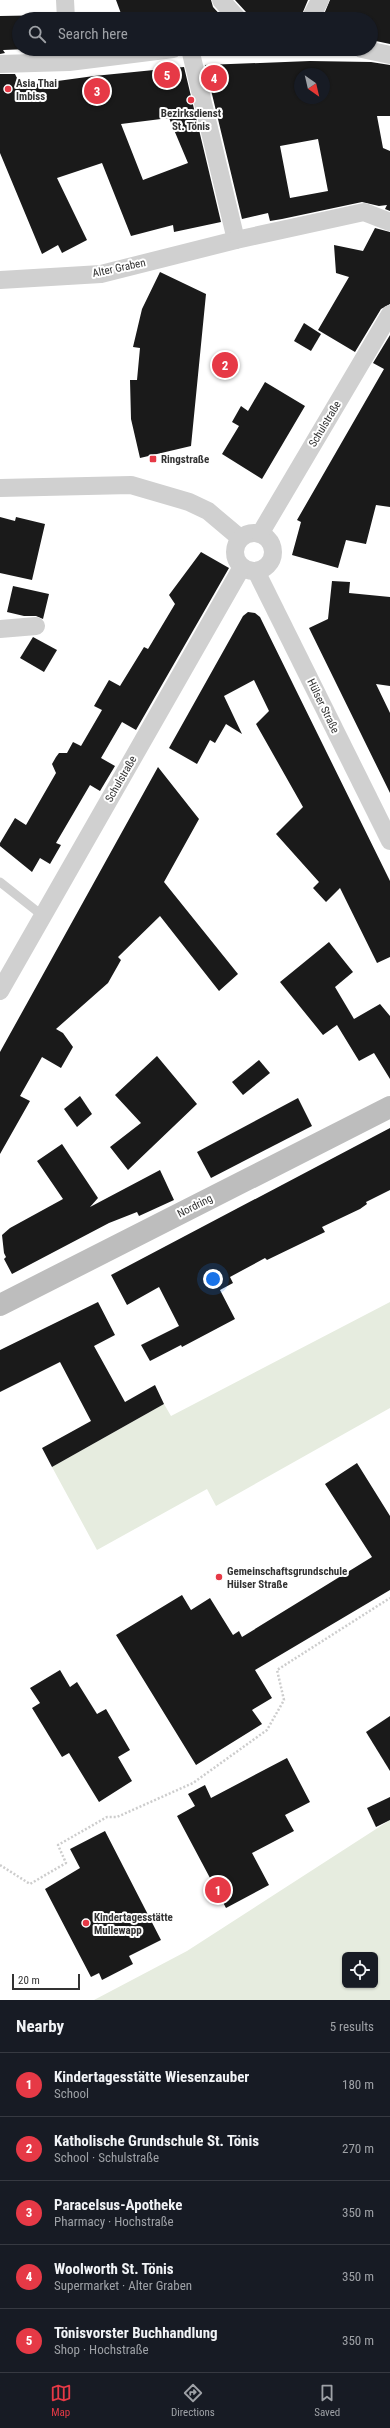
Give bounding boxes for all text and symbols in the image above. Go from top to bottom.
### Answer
search box [12,12,378,56]
icon: search [26,23,48,45]
text: Search here [58,25,128,43]
pin: 5 [154,60,180,90]
pin: 4 [201,63,227,93]
north arrow [294,68,330,104]
pin: 3 [84,76,110,106]
place label: Asia Thai Imbiss [16,77,57,103]
marker: Asia Thai Imbiss [3,84,13,94]
marker: Bezirksdienst St. Tönis [186,95,196,105]
place label: Bezirksdienst St. Tönis [161,107,222,133]
street label: Alter Graben [91,256,147,280]
pin: 2 [212,350,238,380]
street label: Schulstraße [306,399,344,449]
place label: Ringstraße [161,453,209,466]
marker: Ringstraße [148,454,158,464]
street label: Hülser Straße [304,677,342,735]
street label: Schulstraße [102,753,140,805]
street label: Nordring [175,1192,215,1220]
your location [203,1269,223,1289]
place label: Gemeinschaftsgrundschule Hülser Straße [227,1565,347,1591]
marker: Gemeinschaftsgrundschule Hülser Straße [214,1572,224,1582]
pin: 1 [205,1875,231,1905]
place label: Kindertagesstätte Mullewapp [94,1911,173,1937]
marker: Kindertagesstätte Mullewapp [81,1918,91,1928]
map controls [342,1952,378,1988]
button: locate [342,1952,378,1988]
scale bar [12,1972,80,1991]
text: 20 m [18,1974,40,1987]
text: Nearby [16,2016,64,2036]
text: 5 results [330,2019,374,2034]
text: Kindertagesstätte Wiesenzauber [54,2068,249,2086]
text: 1 [26,2077,32,2092]
text: 180 m [342,2077,374,2092]
text: School [54,2086,89,2101]
text: Katholische Grundschule St. Tönis [54,2132,259,2150]
text: 2 [26,2141,32,2156]
text: 270 m [342,2141,374,2156]
text: School · Schulstraße [54,2150,159,2165]
text: Paracelsus-Apotheke [54,2196,182,2214]
text: 3 [26,2205,32,2220]
text: 350 m [342,2205,374,2220]
text: Pharmacy · Hochstraße [54,2214,174,2229]
text: Woolworth St. Tönis [54,2260,174,2278]
text: 4 [26,2269,32,2284]
text: 350 m [342,2269,374,2284]
text: Supermarket · Alter Graben [54,2278,192,2293]
text: Tönisvorster Buchhandlung [54,2324,218,2342]
text: 5 [26,2333,32,2348]
text: 350 m [342,2333,374,2348]
text: Shop · Hochstraße [54,2342,149,2357]
tab: Map [50,2382,72,2419]
tab: Directions [171,2382,215,2419]
tab: Saved [314,2382,340,2419]

